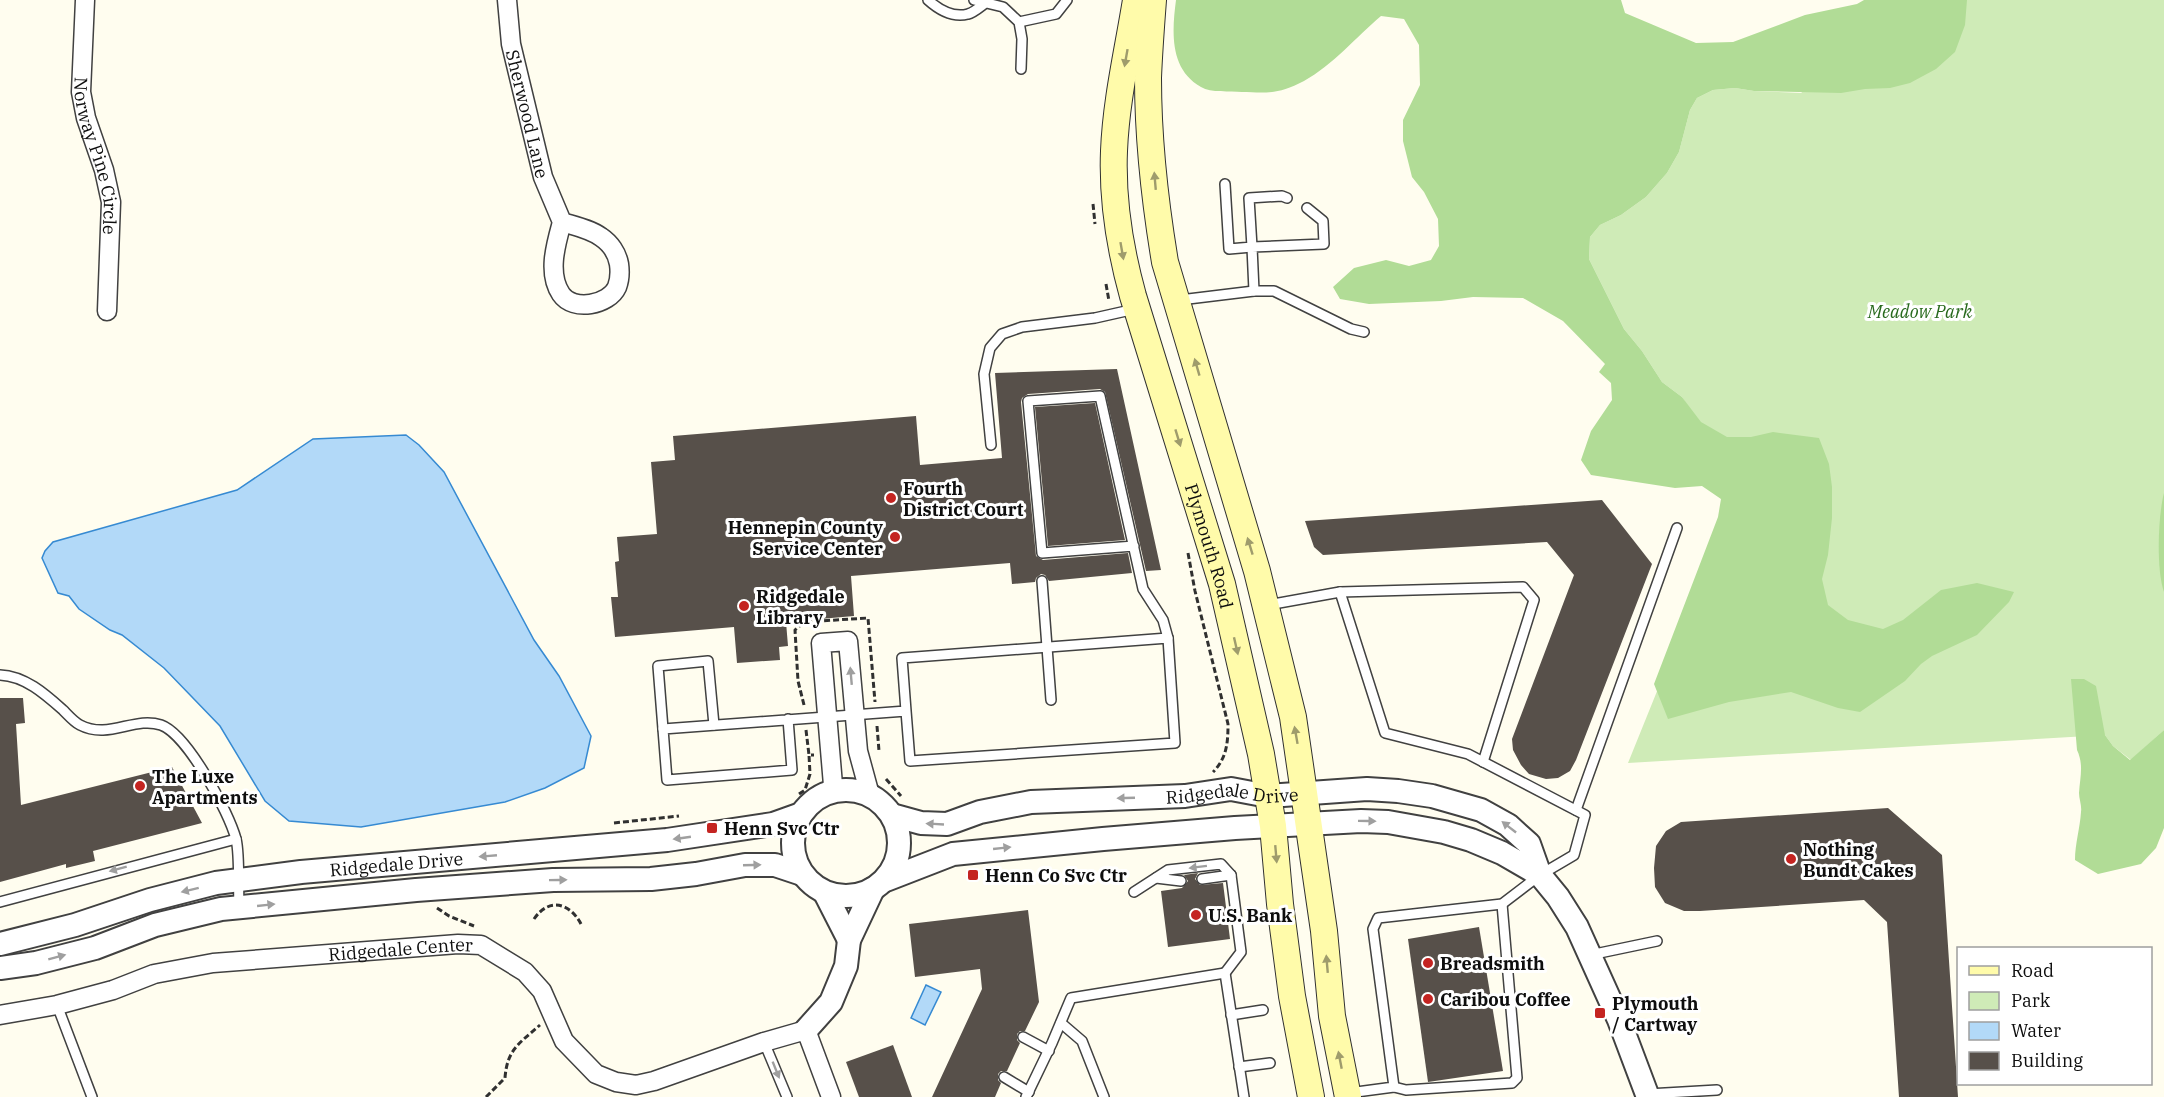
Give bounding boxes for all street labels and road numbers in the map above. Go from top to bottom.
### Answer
street label: Sherwood Lane [501,47,554,180]
street label: Norway Pine Circle [69,76,122,235]
street label: Plymouth Road [1180,481,1239,611]
street label: Ridgedale Drive [1165,777,1299,808]
street label: Ridgedale Drive [329,846,464,881]
street label: Ridgedale Center [327,932,473,966]

